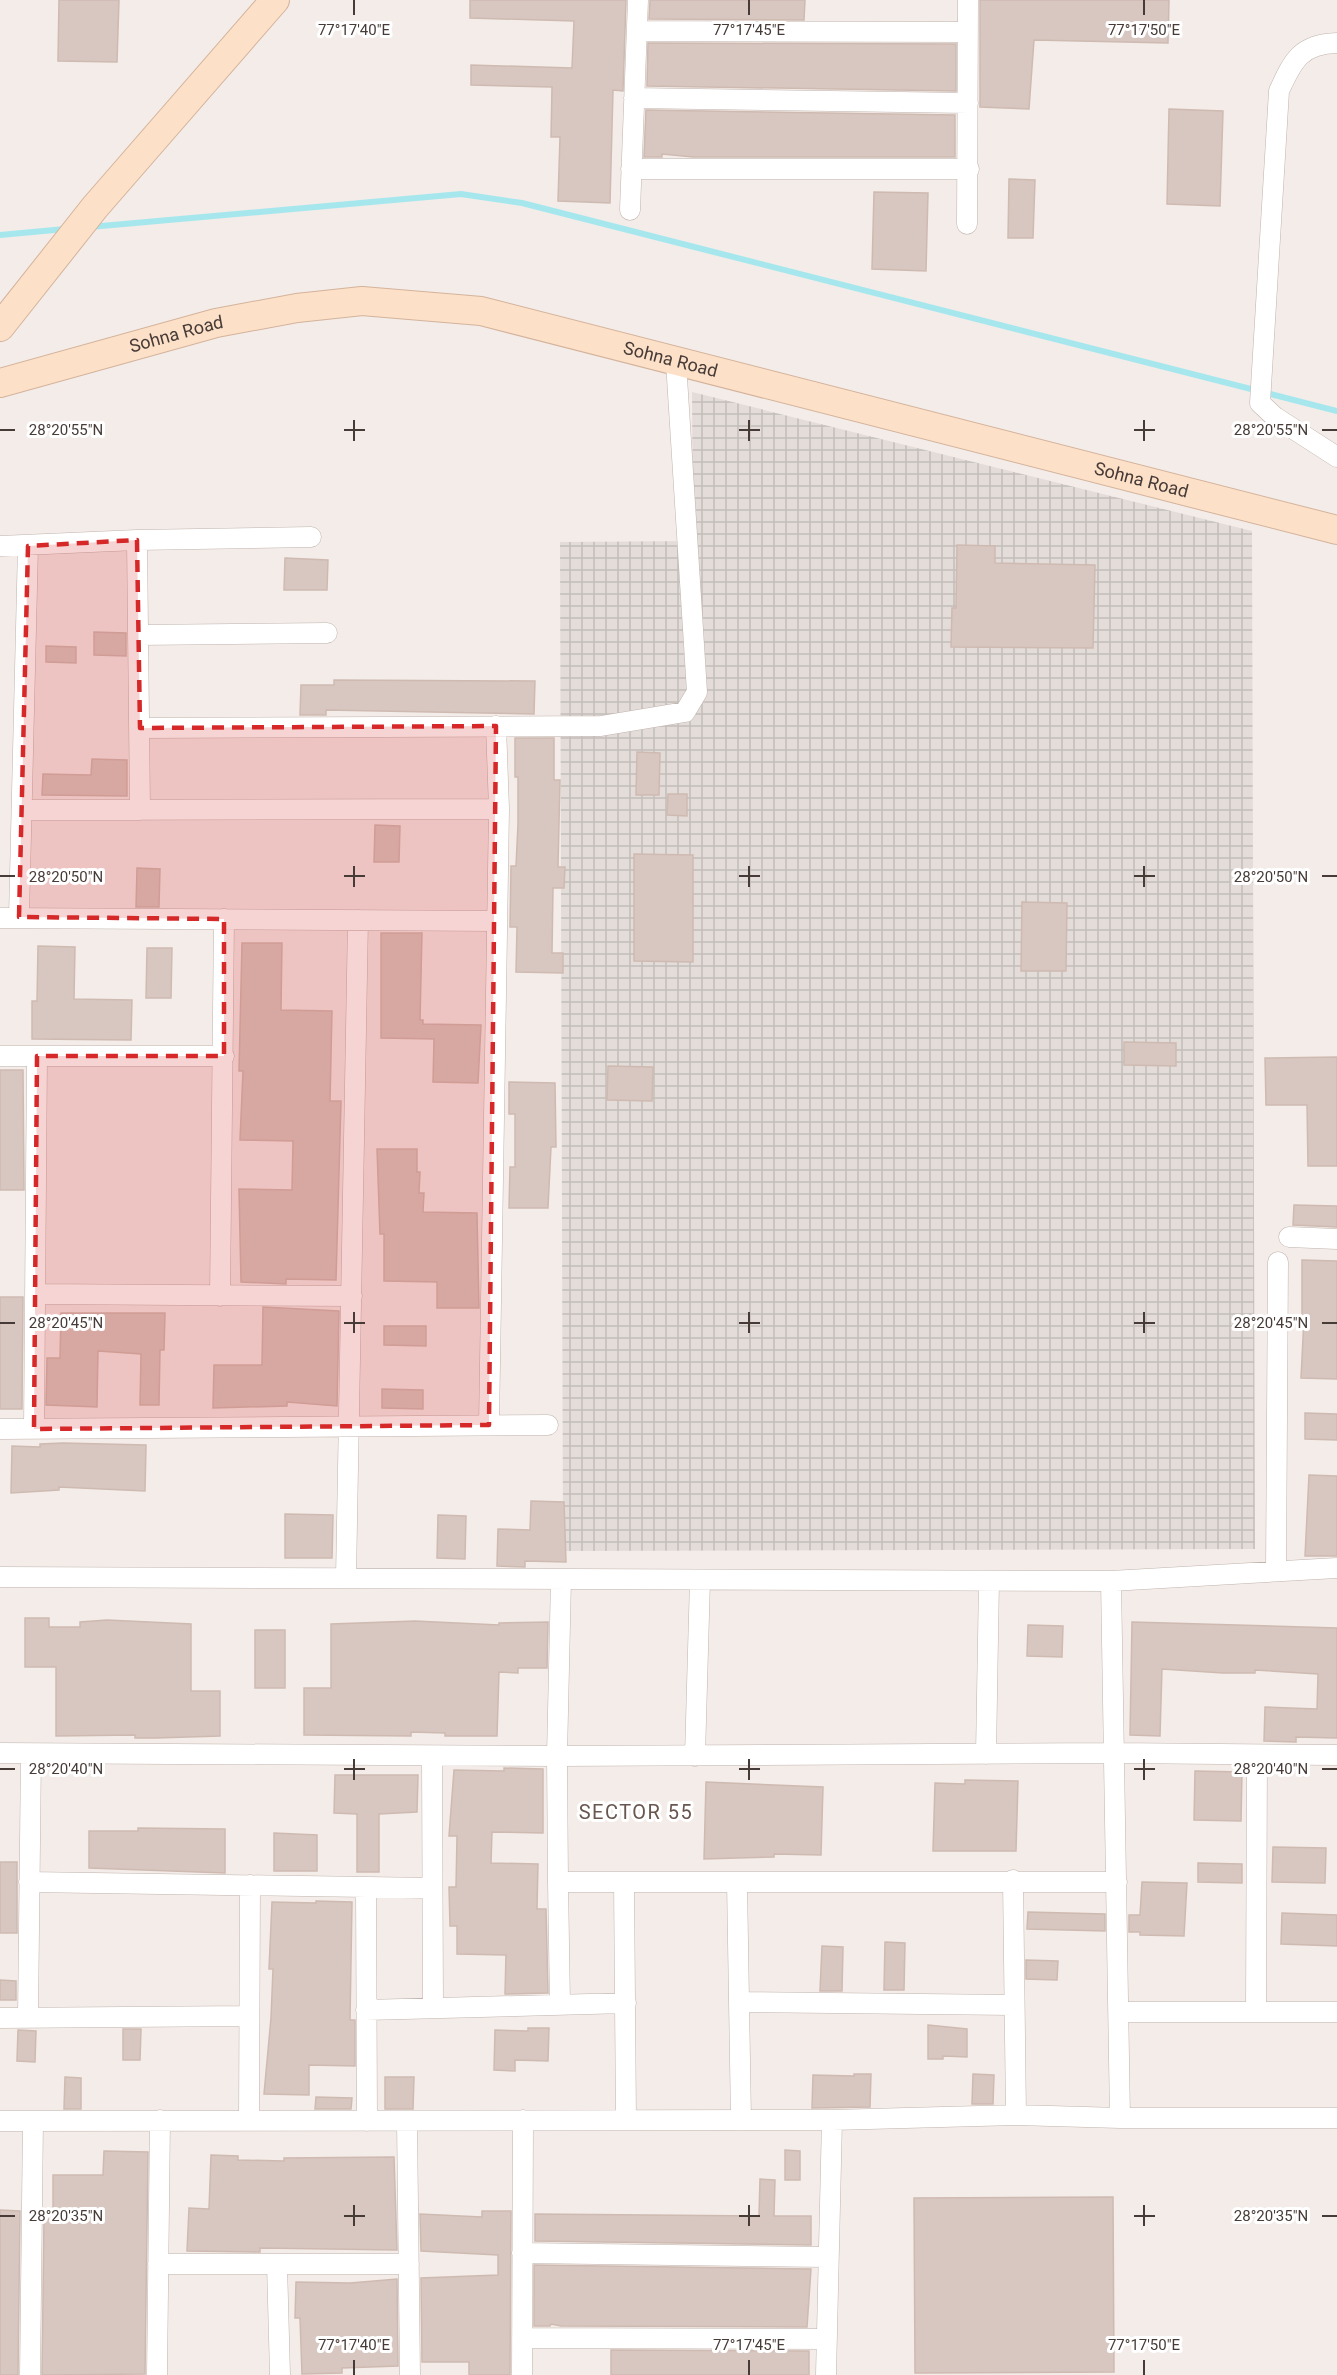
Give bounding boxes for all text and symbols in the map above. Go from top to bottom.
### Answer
text: 77°17'40"E [318,21,391,39]
text: 77°17'45"E [713,21,786,39]
text: 77°17'50"E [1108,21,1181,39]
street label: Sohna Road [127,311,225,357]
street label: Sohna Road [621,337,720,381]
text: 28°20'55"N [29,421,103,439]
text: 28°20'55"N [1234,421,1308,439]
street label: Sohna Road [1092,457,1191,502]
text: 28°20'50"N [29,868,103,886]
text: 28°20'50"N [1234,868,1308,886]
text: 28°20'45"N [29,1314,103,1332]
text: 28°20'45"N [1234,1314,1308,1332]
text: 28°20'40"N [29,1760,103,1778]
text: 28°20'40"N [1234,1760,1308,1778]
district label: SECTOR 55 [579,1800,693,1824]
text: 28°20'35"N [29,2207,103,2225]
text: 28°20'35"N [1234,2207,1308,2225]
text: 77°17'40"E [318,2336,391,2354]
text: 77°17'45"E [713,2336,786,2354]
text: 77°17'50"E [1108,2336,1181,2354]

